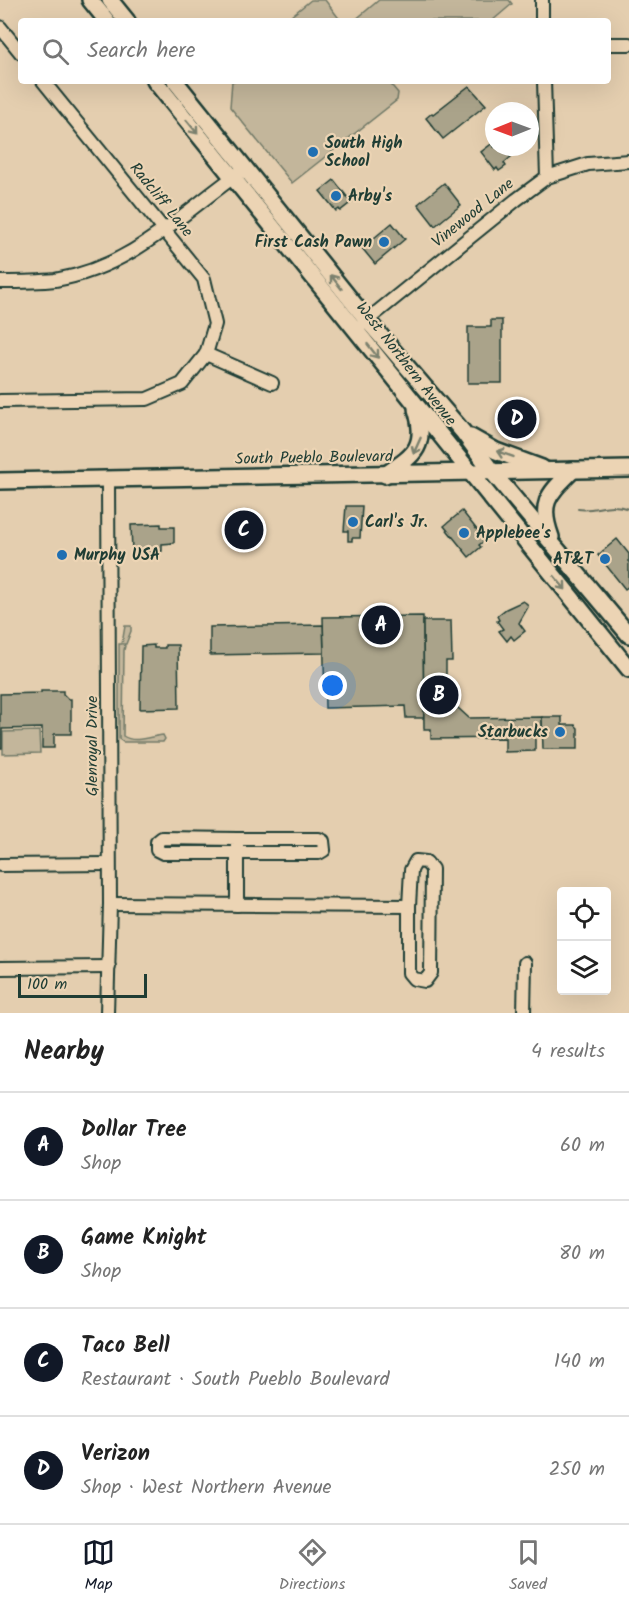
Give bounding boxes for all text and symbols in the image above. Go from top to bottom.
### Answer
search box [18,18,611,84]
text: Search here [87,34,195,69]
icon: search [39,35,72,68]
north arrow [485,102,539,156]
one-way arrow [186,118,199,134]
place label: South High School [325,131,403,174]
marker: South High School [306,145,320,159]
street label: Radcliff Lane [123,157,199,243]
street label: Vinewood Lane [426,172,520,254]
place label: Arby's [348,184,393,209]
marker: Arby's [329,189,343,203]
place label: First Cash Pawn [255,230,372,255]
marker: First Cash Pawn [377,235,391,249]
one-way arrow [330,274,343,290]
street label: West Northern Avenue [349,296,463,432]
one-way arrow [366,343,379,359]
pin: D [498,396,536,442]
one-way arrow [411,436,422,454]
street label: South Pueblo Boulevard [235,444,394,472]
one-way arrow [496,448,515,459]
pin: C [224,508,264,552]
place label: Carl's Jr. [365,510,428,535]
marker: Carl's Jr. [346,515,360,529]
place label: Applebee's [476,521,552,546]
marker: Applebee's [457,526,471,540]
place label: Murphy USA [74,543,160,568]
place label: AT&T [553,547,594,572]
marker: Murphy USA [55,548,69,562]
marker: AT&T [598,552,612,566]
one-way arrow [553,575,566,591]
pin: A [362,602,400,648]
your location [318,671,347,700]
pin: B [420,672,458,718]
street label: Glenroyal Drive [80,696,105,796]
place label: Starbucks [478,720,549,745]
marker: Starbucks [553,725,567,739]
map controls [557,887,611,995]
button: locate [557,887,611,941]
button: layers [557,941,611,995]
scale bar [18,971,147,998]
text: 100 m [27,972,67,997]
text: Nearby [24,1031,104,1073]
text: 4 results [531,1036,605,1068]
text: Dollar Tree [81,1113,186,1148]
text: A [37,1130,50,1162]
text: 60 m [560,1130,605,1162]
text: Shop [81,1148,121,1180]
text: Game Knight [81,1221,207,1256]
text: B [37,1238,50,1270]
text: 80 m [559,1238,605,1270]
text: Shop [81,1256,121,1288]
text: Taco Bell [81,1329,170,1364]
text: C [37,1346,50,1378]
text: 140 m [554,1346,605,1378]
text: Restaurant · South Pueblo Boulevard [81,1364,390,1396]
text: Verizon [81,1437,150,1472]
text: D [37,1454,50,1486]
text: 250 m [549,1454,605,1486]
text: Shop · West Northern Avenue [81,1472,332,1504]
tab: Map [82,1536,115,1597]
tab: Directions [279,1536,345,1597]
tab: Saved [509,1536,547,1597]

